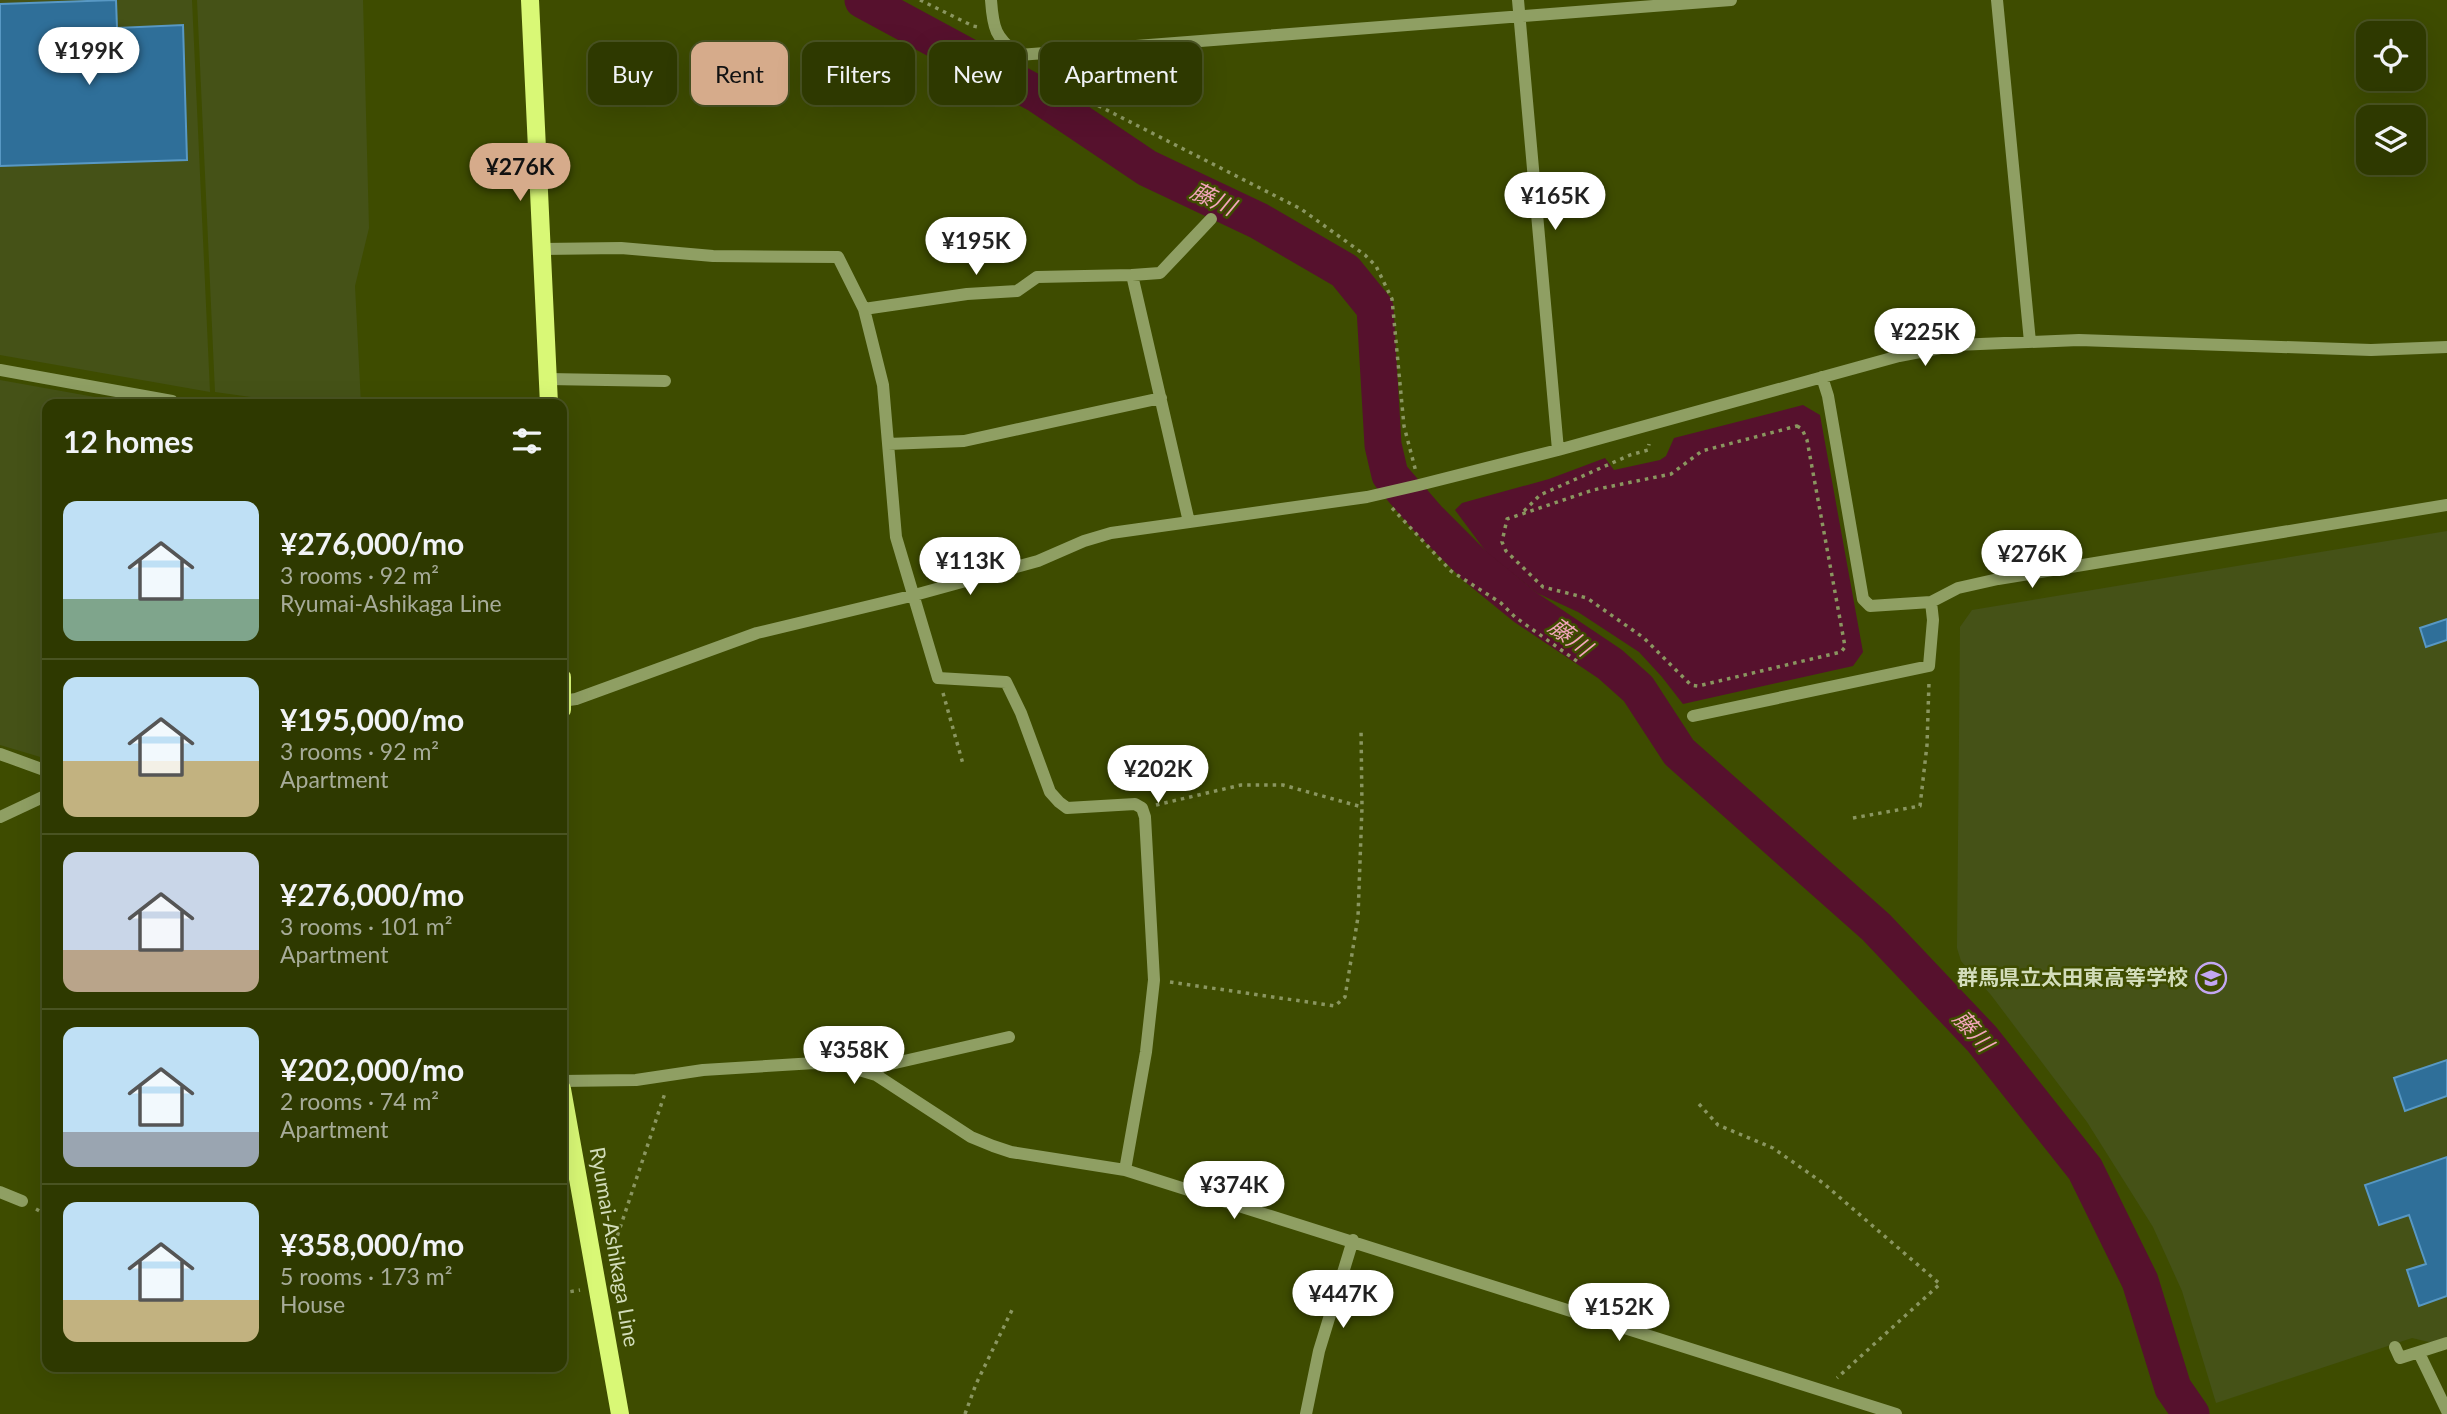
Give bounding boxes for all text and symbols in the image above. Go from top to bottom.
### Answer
map controls [2356,21,2426,175]
button: locate [2356,21,2426,91]
pin: ¥199K [40,28,138,87]
text: ¥199K [54,36,124,64]
chip: Buy [588,42,677,105]
chip: Rent [691,42,788,105]
chip: Filters [802,42,915,105]
chip: New [929,42,1026,105]
chip: Apartment [1040,42,1202,105]
button: layers [2356,105,2426,175]
pin: ¥276K [471,144,569,203]
text: ¥276K [485,152,555,180]
pin: ¥165K [1506,173,1604,232]
water label: 藤川 [1187,176,1243,222]
text: ¥165K [1520,181,1590,209]
pin: ¥195K [927,218,1025,277]
text: ¥195K [941,226,1011,254]
pin: ¥225K [1876,308,1974,368]
text: ¥225K [1890,317,1960,345]
icon: filters [508,422,546,460]
text: 12 homes [63,423,194,459]
text: ¥276,000/mo [280,525,464,561]
icon: home [119,529,203,613]
pin: ¥276K [1983,530,2081,590]
pin: ¥113K [921,538,1019,597]
text: ¥276K [1997,539,2067,567]
text: ¥113K [935,546,1005,574]
text: 3 rooms · 92 m² [280,561,439,589]
text: Ryumai-Ashikaga Line [280,589,502,617]
water label: 藤川 [1544,611,1600,663]
text: ¥195,000/mo [280,701,464,737]
icon: home [119,705,203,789]
text: 3 rooms · 92 m² [280,737,439,765]
pin: ¥202K [1109,746,1207,805]
text: ¥202K [1123,754,1193,782]
text: Apartment [280,765,388,793]
text: ¥276,000/mo [280,876,464,912]
icon: home [119,880,203,964]
text: 3 rooms · 101 m² [280,912,452,940]
text: Apartment [280,940,388,968]
school or university icon: 群馬県立太田東高等学校 [2194,961,2228,995]
place label: 群馬県立太田東高等学校 [1957,964,2188,989]
water label: 藤川 [1948,1004,2002,1059]
pin: ¥358K [805,1026,903,1086]
text: ¥358K [819,1035,889,1063]
text: ¥202,000/mo [280,1051,464,1087]
icon: home [119,1055,203,1139]
text: 2 rooms · 74 m² [280,1087,439,1115]
text: Apartment [280,1115,388,1143]
street label: Ryumai-Ashikaga Line [586,1145,645,1349]
pin: ¥374K [1185,1162,1283,1221]
text: ¥374K [1199,1170,1269,1198]
text: ¥358,000/mo [280,1226,464,1262]
icon: home [119,1230,203,1314]
text: 5 rooms · 173 m² [280,1262,452,1290]
pin: ¥447K [1294,1270,1392,1330]
text: ¥447K [1308,1279,1378,1307]
pin: ¥152K [1570,1284,1668,1343]
text: House [280,1290,345,1318]
text: ¥152K [1584,1292,1654,1320]

